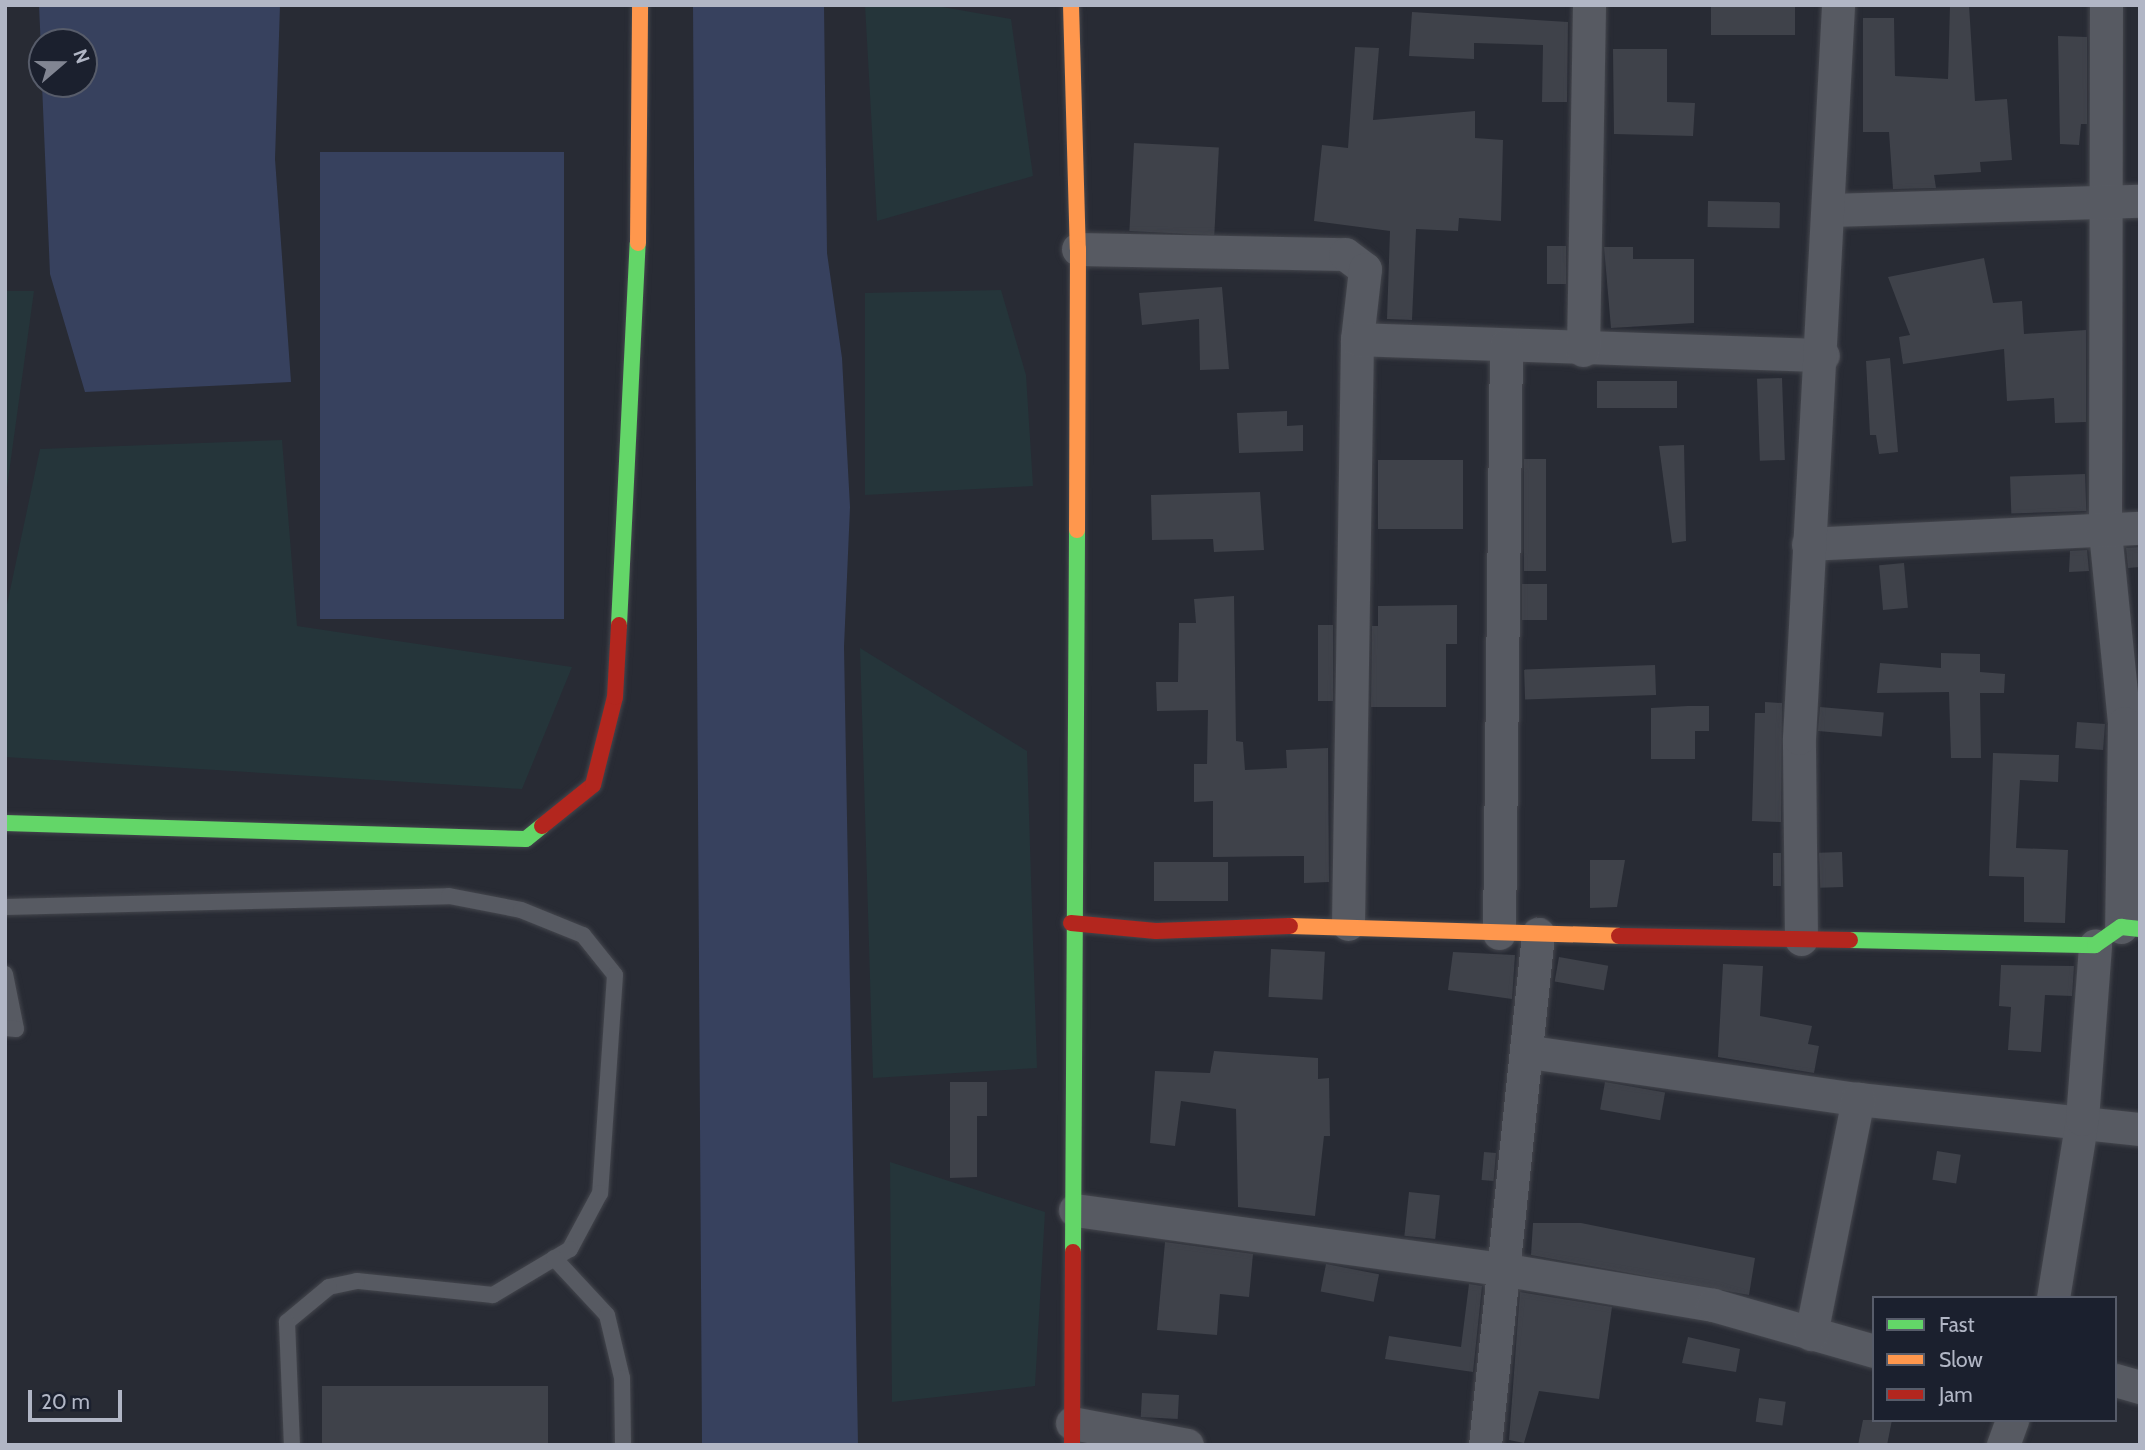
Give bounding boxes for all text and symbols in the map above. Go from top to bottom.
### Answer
north arrow [28,28,98,98]
text: N [68,46,94,67]
legend [1872,1296,2117,1422]
text: Fast [1939,1312,1975,1337]
text: Slow [1939,1347,1983,1372]
scale bar [32,1376,126,1420]
text: Jam [1939,1382,1973,1407]
text: 20 m [41,1389,90,1414]

